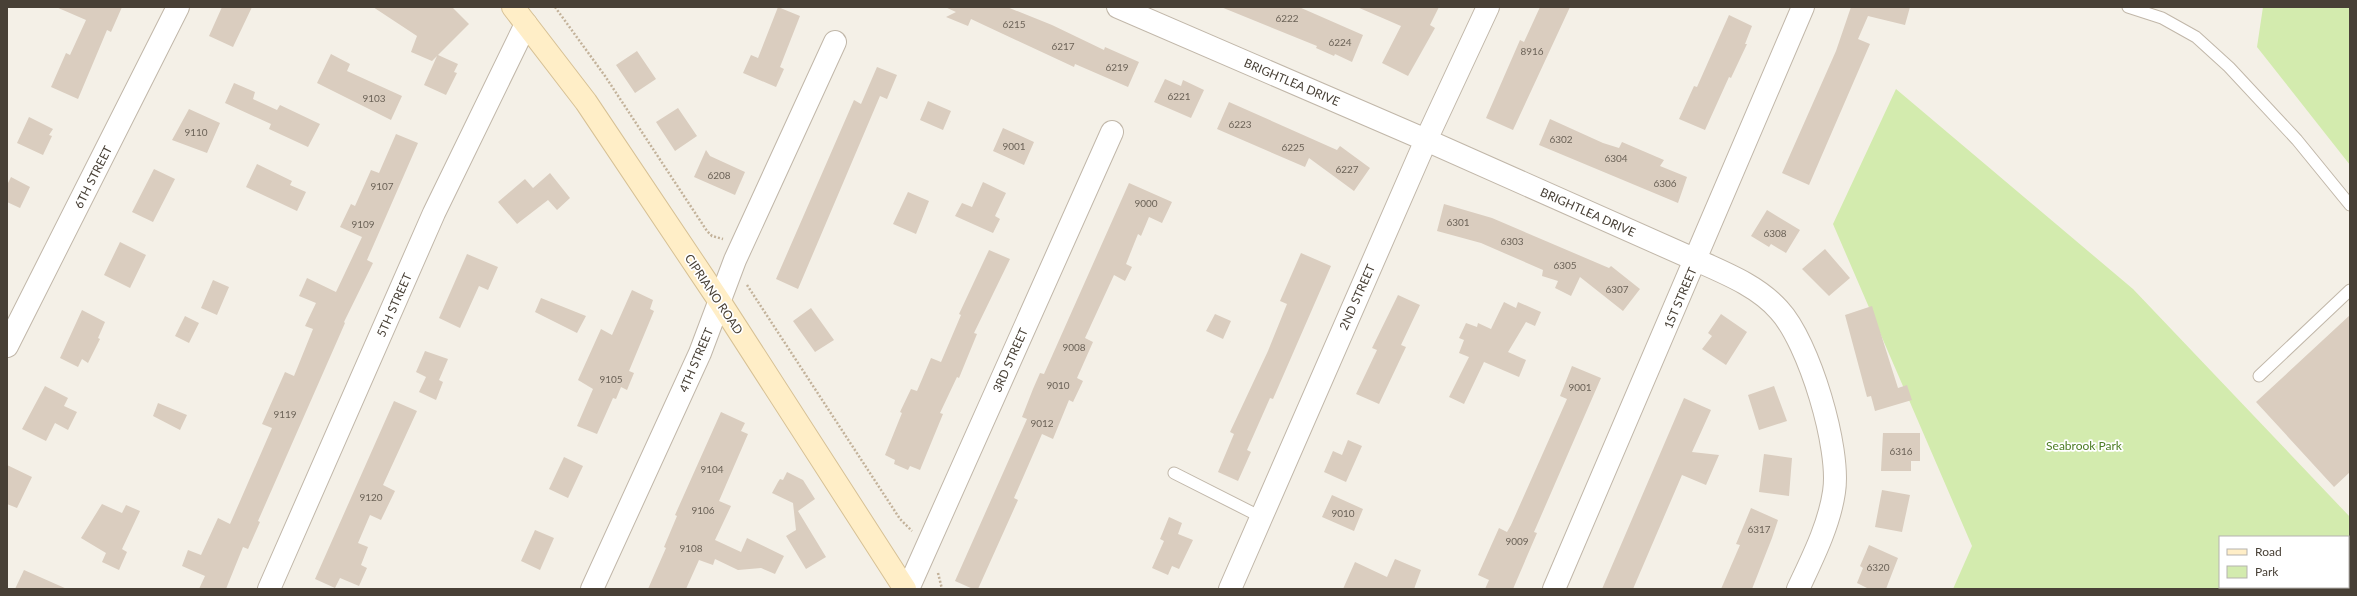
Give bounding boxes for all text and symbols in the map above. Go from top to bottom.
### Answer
house number: 6222 [1275,12,1299,24]
house number: 6215 [1002,18,1026,30]
house number: 6224 [1328,36,1352,48]
house number: 6217 [1051,40,1075,52]
house number: 8916 [1520,45,1544,57]
street label: BRIGHTLEA DRIVE [1242,55,1342,109]
house number: 6219 [1105,61,1129,73]
house number: 6221 [1167,90,1191,102]
house number: 9103 [362,92,386,104]
house number: 6223 [1228,118,1252,130]
house number: 9110 [184,126,208,138]
house number: 6302 [1549,133,1573,145]
house number: 9001 [1002,140,1026,152]
house number: 6225 [1281,141,1305,153]
street label: 6TH STREET [71,143,115,211]
house number: 6304 [1604,152,1628,164]
house number: 6227 [1335,163,1359,175]
house number: 6208 [707,169,731,181]
house number: 6306 [1653,177,1677,189]
house number: 9107 [370,180,394,192]
street label: BRIGHTLEA DRIVE [1538,184,1638,240]
house number: 9000 [1134,197,1158,209]
house number: 6301 [1446,216,1470,228]
house number: 9109 [351,218,375,230]
house number: 6308 [1763,227,1787,239]
house number: 6303 [1500,235,1524,247]
street label: CIPRIANO ROAD [682,251,746,337]
house number: 6305 [1553,259,1577,271]
street label: 2ND STREET [1336,262,1378,332]
street label: 1ST STREET [1660,265,1700,331]
street label: 5TH STREET [373,271,415,339]
house number: 6307 [1605,283,1629,295]
street label: 4TH STREET [676,326,716,394]
street label: 3RD STREET [989,326,1031,394]
house number: 9008 [1062,341,1086,353]
house number: 9105 [599,373,623,385]
house number: 9010 [1046,379,1070,391]
house number: 9001 [1568,381,1592,393]
house number: 9119 [273,408,297,420]
house number: 9012 [1030,417,1054,429]
park label: Seabrook Park [2046,438,2123,453]
house number: 6316 [1889,445,1913,457]
house number: 9104 [700,463,724,475]
house number: 9120 [359,491,383,503]
house number: 9106 [691,504,715,516]
house number: 9010 [1331,507,1355,519]
house number: 6317 [1747,523,1771,535]
house number: 9009 [1505,535,1529,547]
legend [2219,536,2349,588]
house number: 9108 [679,542,703,554]
text: Road [2255,544,2282,559]
house number: 6320 [1866,561,1890,573]
text: Park [2255,564,2279,579]

